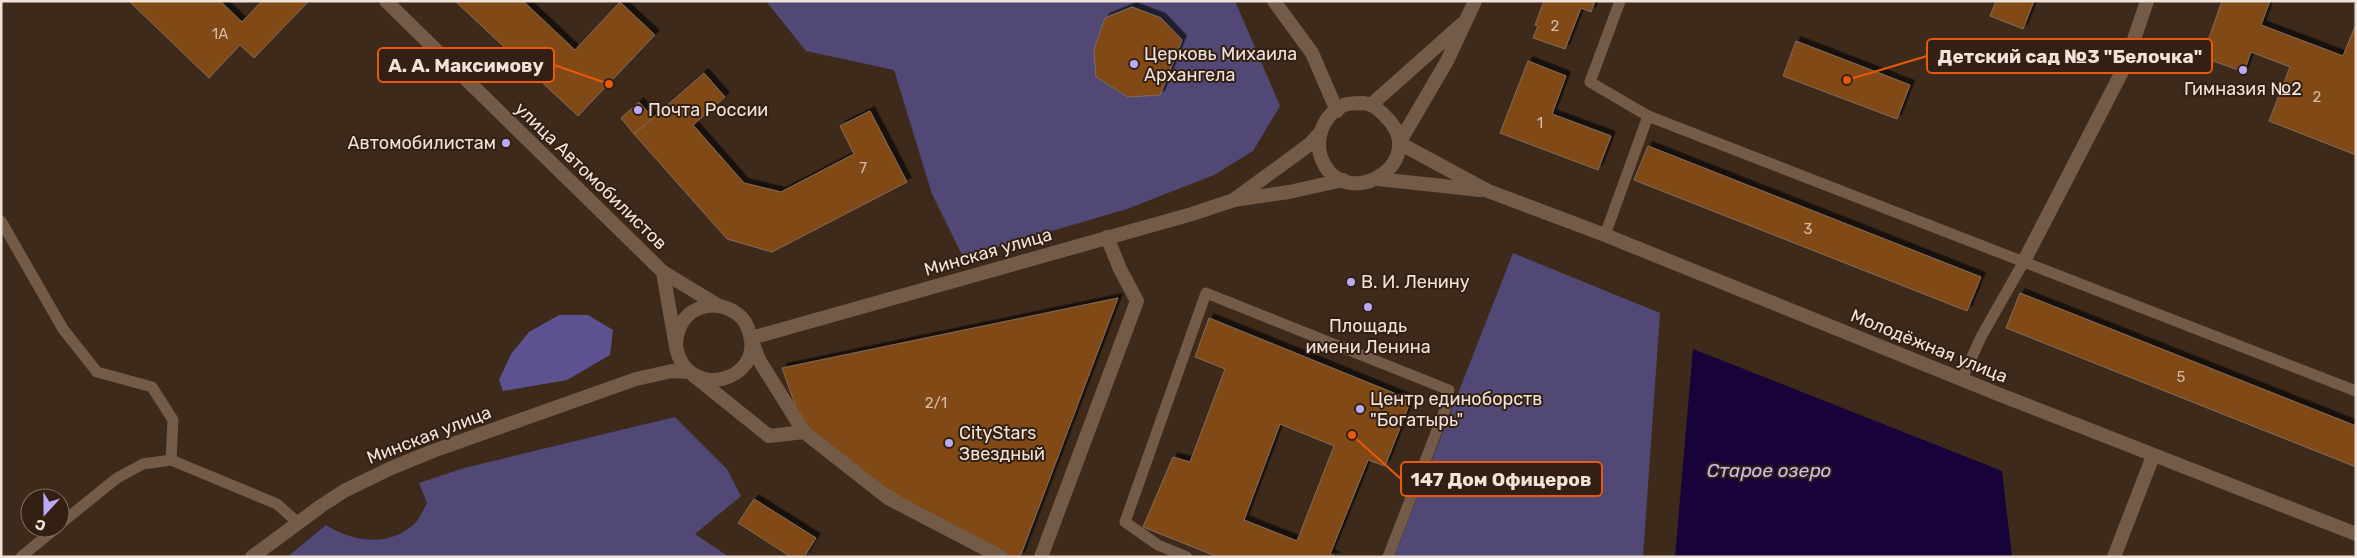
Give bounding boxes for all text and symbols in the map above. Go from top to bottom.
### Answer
house number: 2 [1551,17,1560,35]
house number: 1А [212,25,228,43]
callout: Детский сад №3 "Белочка" [1927,39,2212,73]
place label: Церковь Михаила Архангела [1144,43,1297,86]
text: Детский сад №3 "Белочка" [1938,45,2202,68]
callout: А. А. Максимову [378,48,554,82]
text: А. А. Максимову [388,54,544,77]
marker: Церковь Михаила Архангела [1128,58,1140,70]
marker: Гимназия №2 [2237,64,2249,76]
place label: Гимназия №2 [2184,78,2302,100]
house number: 2 [2313,88,2322,106]
street label: улица Автомобилистов [510,98,672,254]
place label: Почта России [648,99,768,121]
marker: Почта России [632,104,644,116]
house number: 1 [1537,114,1543,132]
place label: Автомобилистам [348,132,496,154]
marker: Автомобилистам [500,137,512,149]
house number: 7 [859,159,867,177]
house number: 3 [1803,220,1813,238]
street label: Минская улица [922,223,1054,281]
place label: В. И. Ленину [1361,271,1470,293]
marker: В. И. Ленину [1345,276,1357,288]
marker: Площадь имени Ленина [1362,301,1374,313]
street label: Молодёжная улица [1847,304,2011,388]
place label: Площадь имени Ленина [1305,315,1431,358]
house number: 5 [2177,368,2186,386]
place label: Центр единоборств "Богатырь" [1370,388,1542,431]
house number: 2/1 [925,394,947,412]
street label: Минская улица [364,401,494,469]
marker: Центр единоборств "Богатырь" [1354,403,1366,415]
place label: CityStars Звездный [959,422,1045,465]
marker: CityStars Звездный [943,437,955,449]
water label: Старое озеро [1707,459,1831,482]
callout: 147 Дом Офицеров [1401,462,1602,496]
text: 147 Дом Офицеров [1411,468,1591,491]
north arrow [20,488,70,538]
text: С [33,515,48,534]

